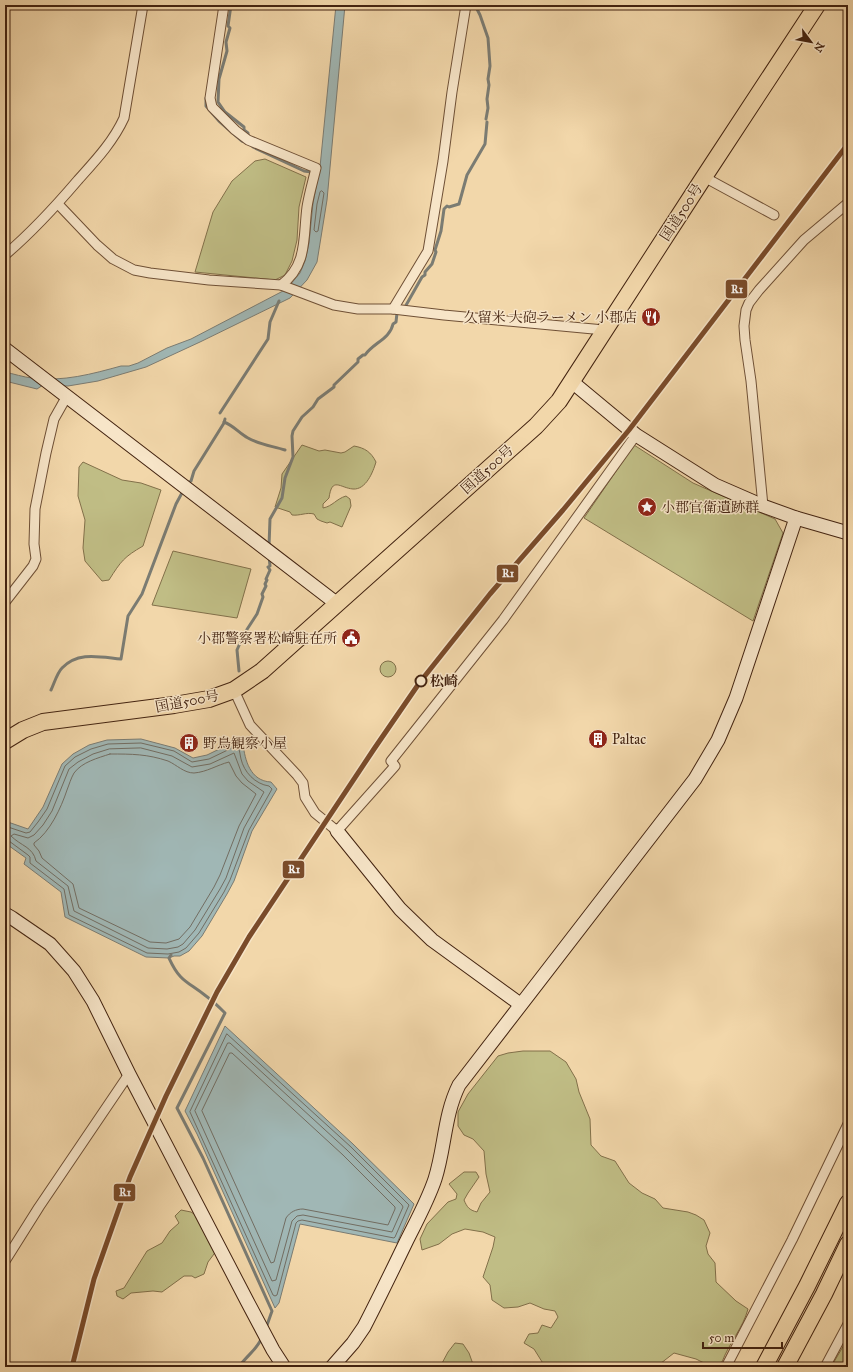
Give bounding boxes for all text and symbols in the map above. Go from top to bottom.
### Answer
north arrow [791,22,831,62]
text: N [811,40,827,55]
street label: 国道500号 [657,180,706,244]
line badge: R1 [725,279,748,299]
text: R1 [731,283,744,296]
restaurant icon: 久留米 大砲ラーメン 小郡店 [640,306,662,328]
place label: 久留米 大砲ラーメン 小郡店 [464,309,637,326]
street label: 国道500号 [458,441,517,497]
place icon: 小郡官衛遺跡群 [636,496,658,518]
place label: 小郡官衛遺跡群 [661,499,759,516]
line badge: R1 [496,564,519,583]
text: R1 [502,567,515,580]
public building icon: 小郡警察署松崎駐在所 [340,627,362,649]
place label: 小郡警察署松崎駐在所 [197,630,337,647]
place label: 松崎 [430,673,458,690]
marker: 松崎 [414,674,428,688]
street label: 国道500号 [154,687,221,716]
building icon: Paltac [587,728,609,750]
place label: Paltac [612,731,646,748]
building icon: 野鳥観察小屋 [178,732,200,754]
place label: 野鳥観察小屋 [203,735,287,752]
line badge: R1 [282,860,305,879]
text: R1 [288,863,301,876]
line badge: R1 [113,1183,136,1202]
text: R1 [119,1186,132,1199]
scale bar [703,1324,782,1350]
text: 50 m [709,1331,734,1345]

